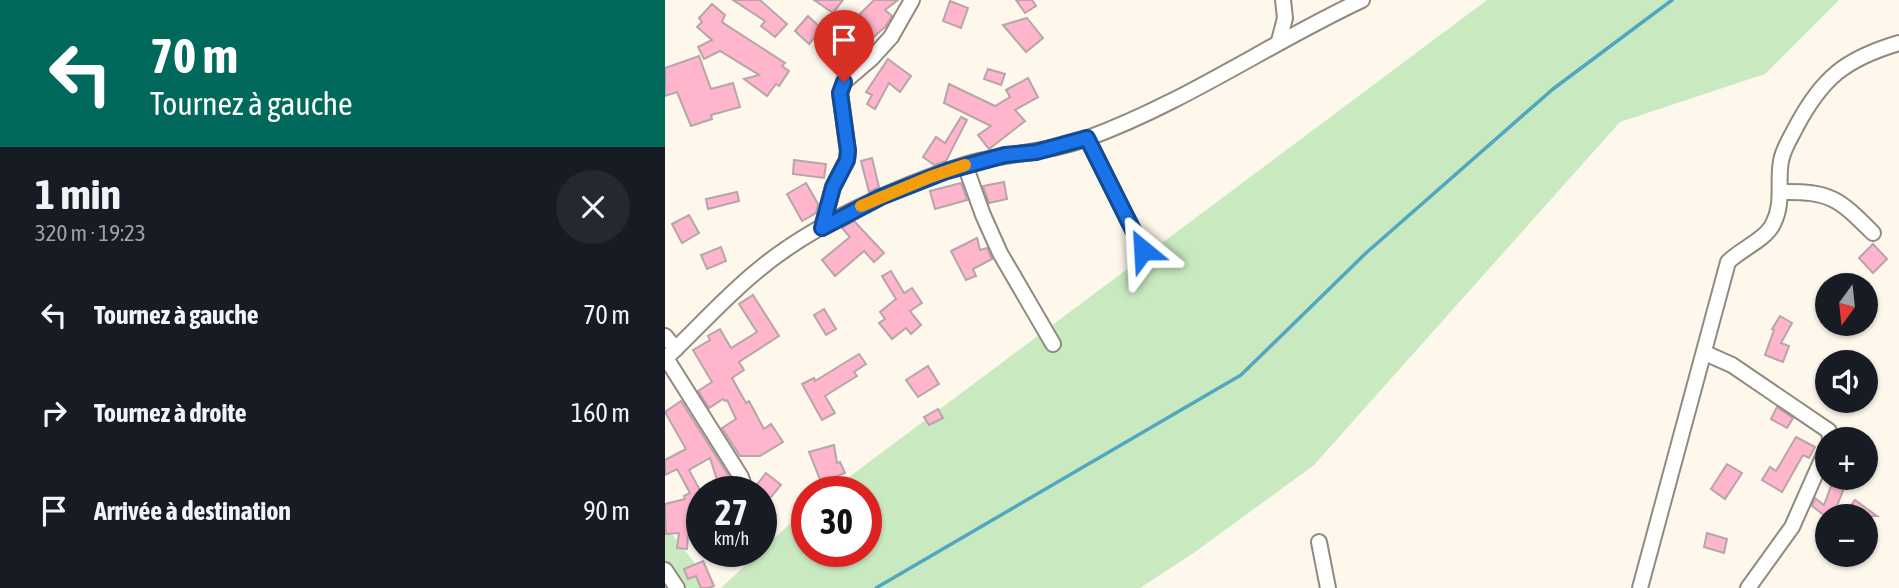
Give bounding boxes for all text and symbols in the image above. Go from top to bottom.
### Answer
pin [814,10,874,82]
icon: arrive [825,21,863,59]
text: 70 m [150,27,238,83]
icon: left [35,28,126,119]
text: Tournez à gauche [150,85,353,122]
text: 1 min [35,170,121,218]
button: close [556,170,630,244]
position arrow [1106,213,1180,287]
text: 320 m · 19:23 [35,220,146,246]
north arrow [1815,273,1878,336]
map controls [1815,273,1878,567]
icon: left [35,296,73,334]
text: Tournez à gauche [94,300,259,330]
text: 70 m [583,300,630,330]
button: sound [1815,350,1878,413]
icon: right [35,394,73,432]
text: Tournez à droite [94,398,247,428]
text: 160 m [571,398,630,428]
button: + [1815,427,1878,490]
speed limit sign: 30 [791,476,882,567]
icon: arrive [35,492,73,530]
text: 27 [715,492,748,532]
text: Arrivée à destination [94,496,291,526]
text: 90 m [583,496,630,526]
button: − [1815,504,1878,567]
text: km/h [714,528,749,549]

